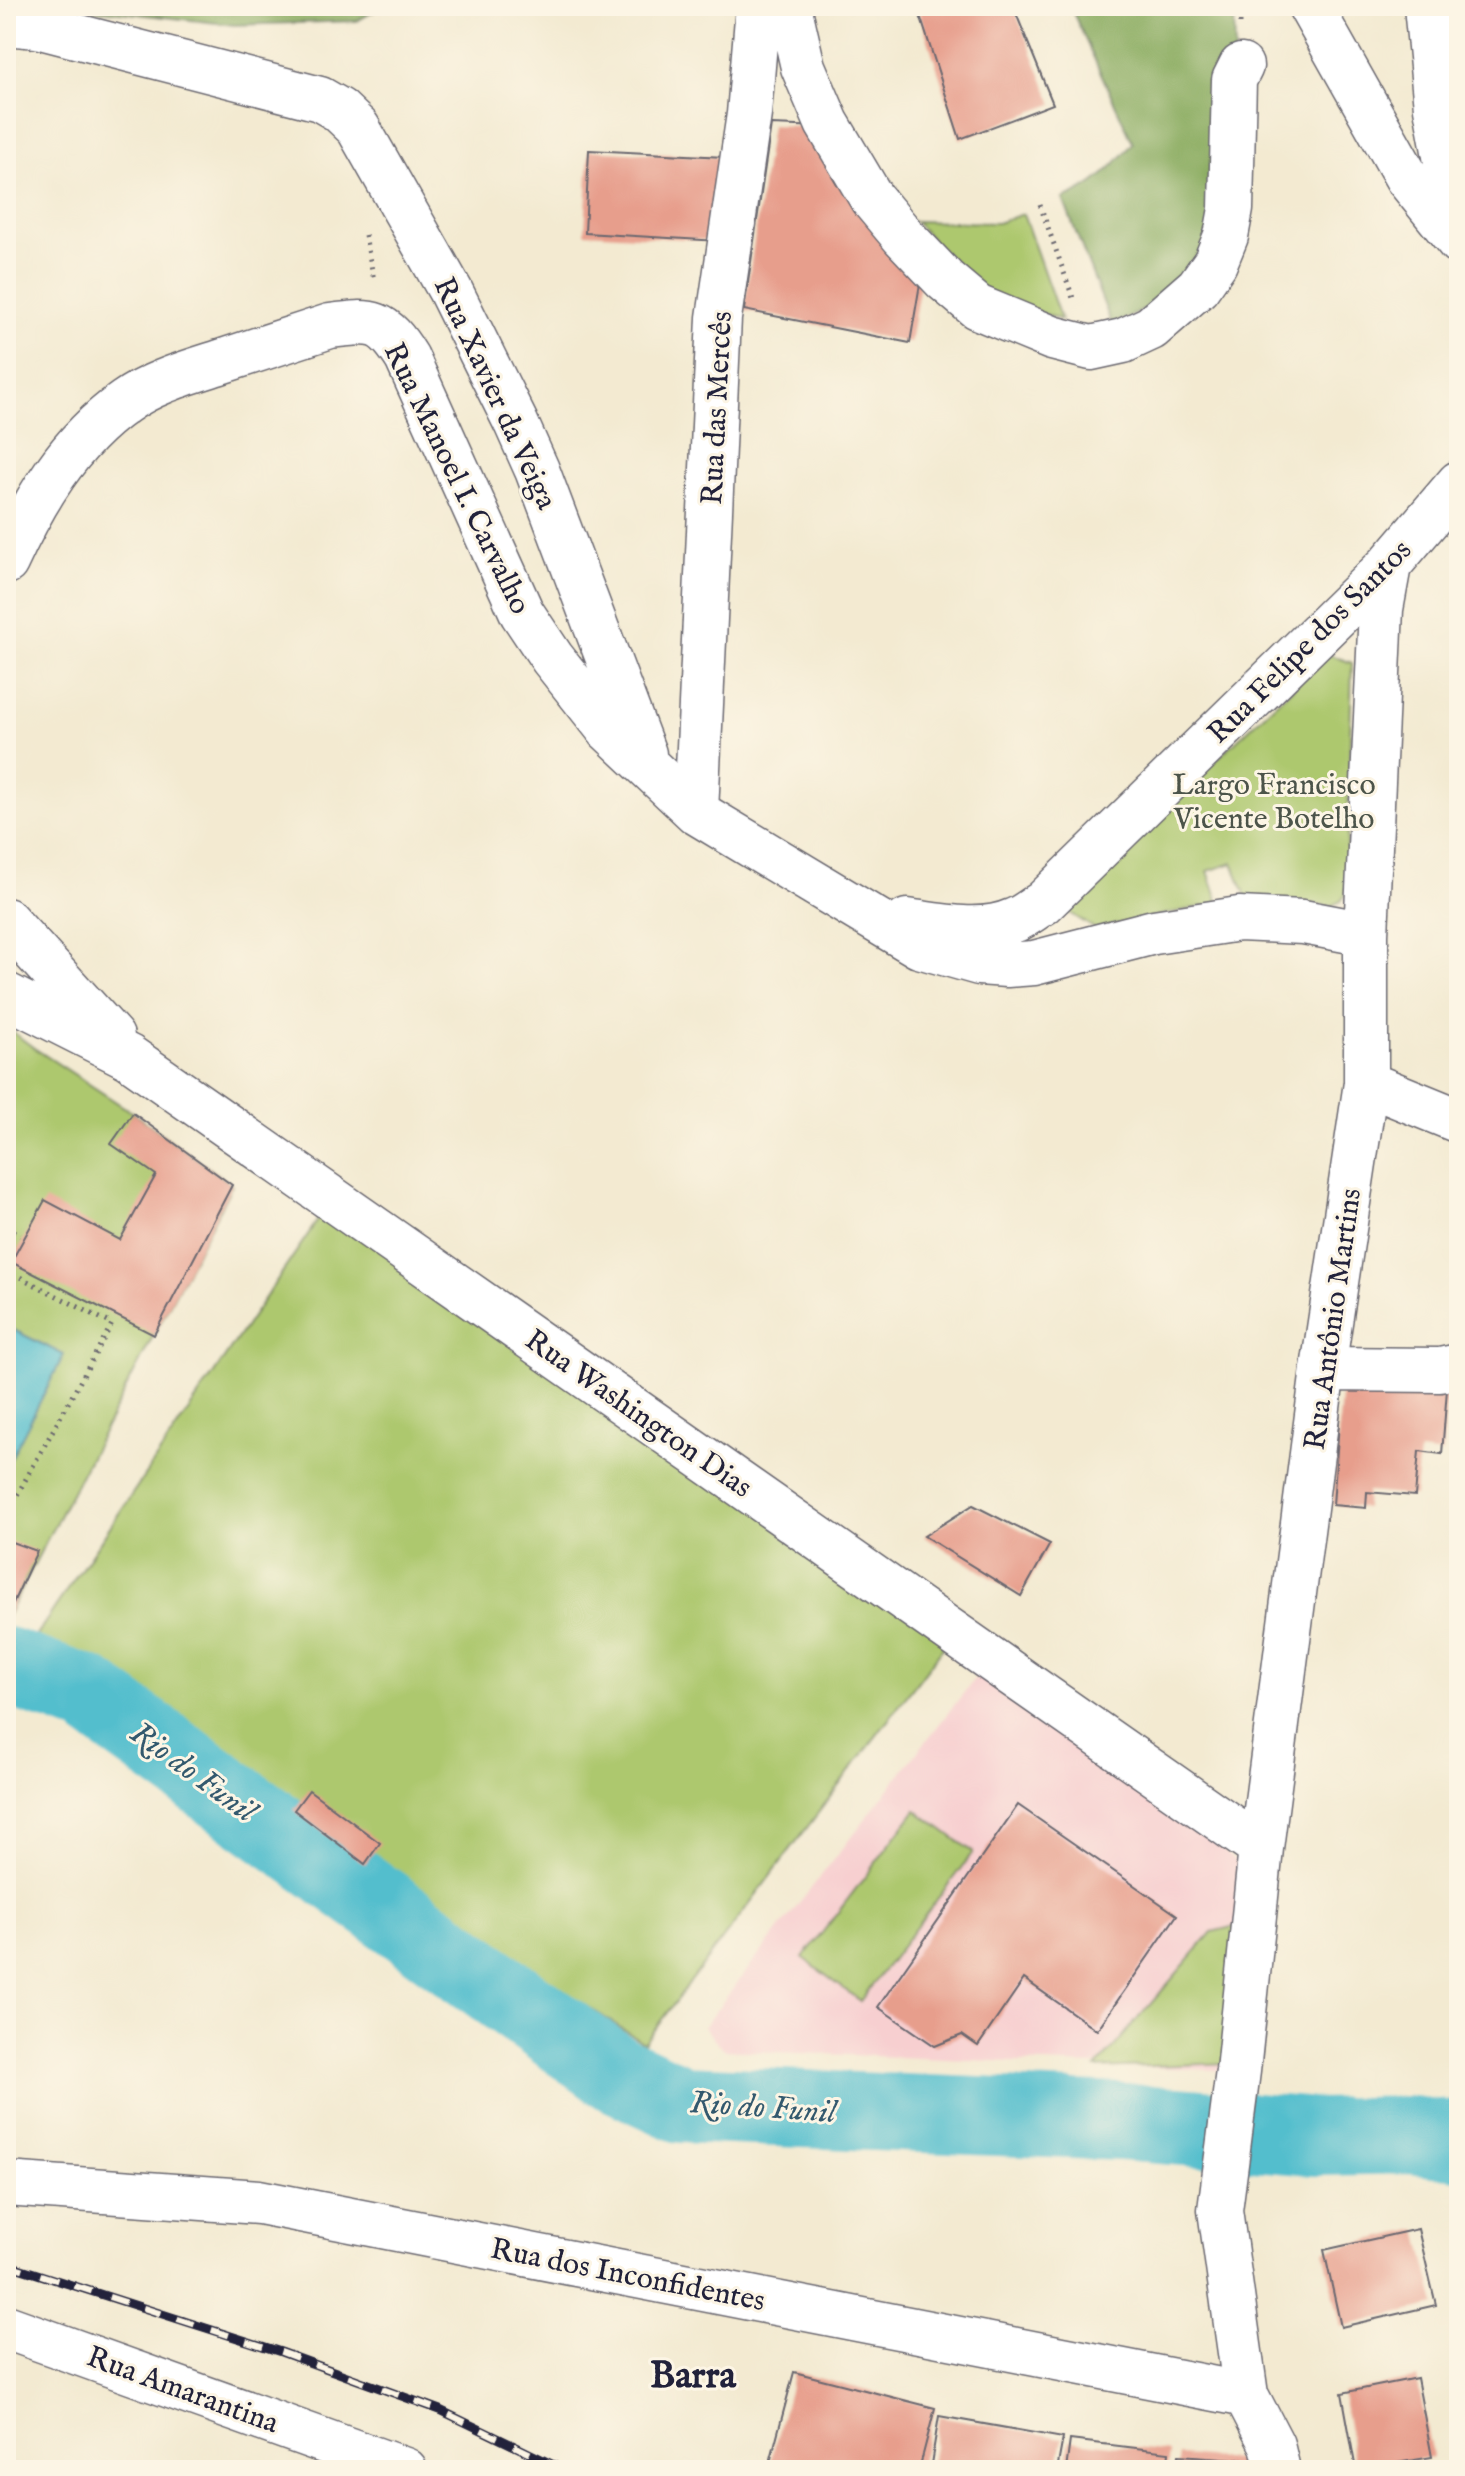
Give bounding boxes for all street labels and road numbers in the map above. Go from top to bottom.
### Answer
street label: Rua Xavier da Veiga [424,272,565,516]
street label: Rua das Mercês [694,310,742,506]
street label: Rua Manoel I. Carvalho [374,337,538,621]
street label: Rua Felipe dos Santos [1200,532,1421,753]
street label: Rua Antônio Martins [1297,1186,1371,1453]
street label: Rua Washington Dias [517,1322,759,1507]
street label: Rua dos Inconfidentes [487,2231,768,2321]
street label: Rua Amarantina [81,2339,283,2443]

